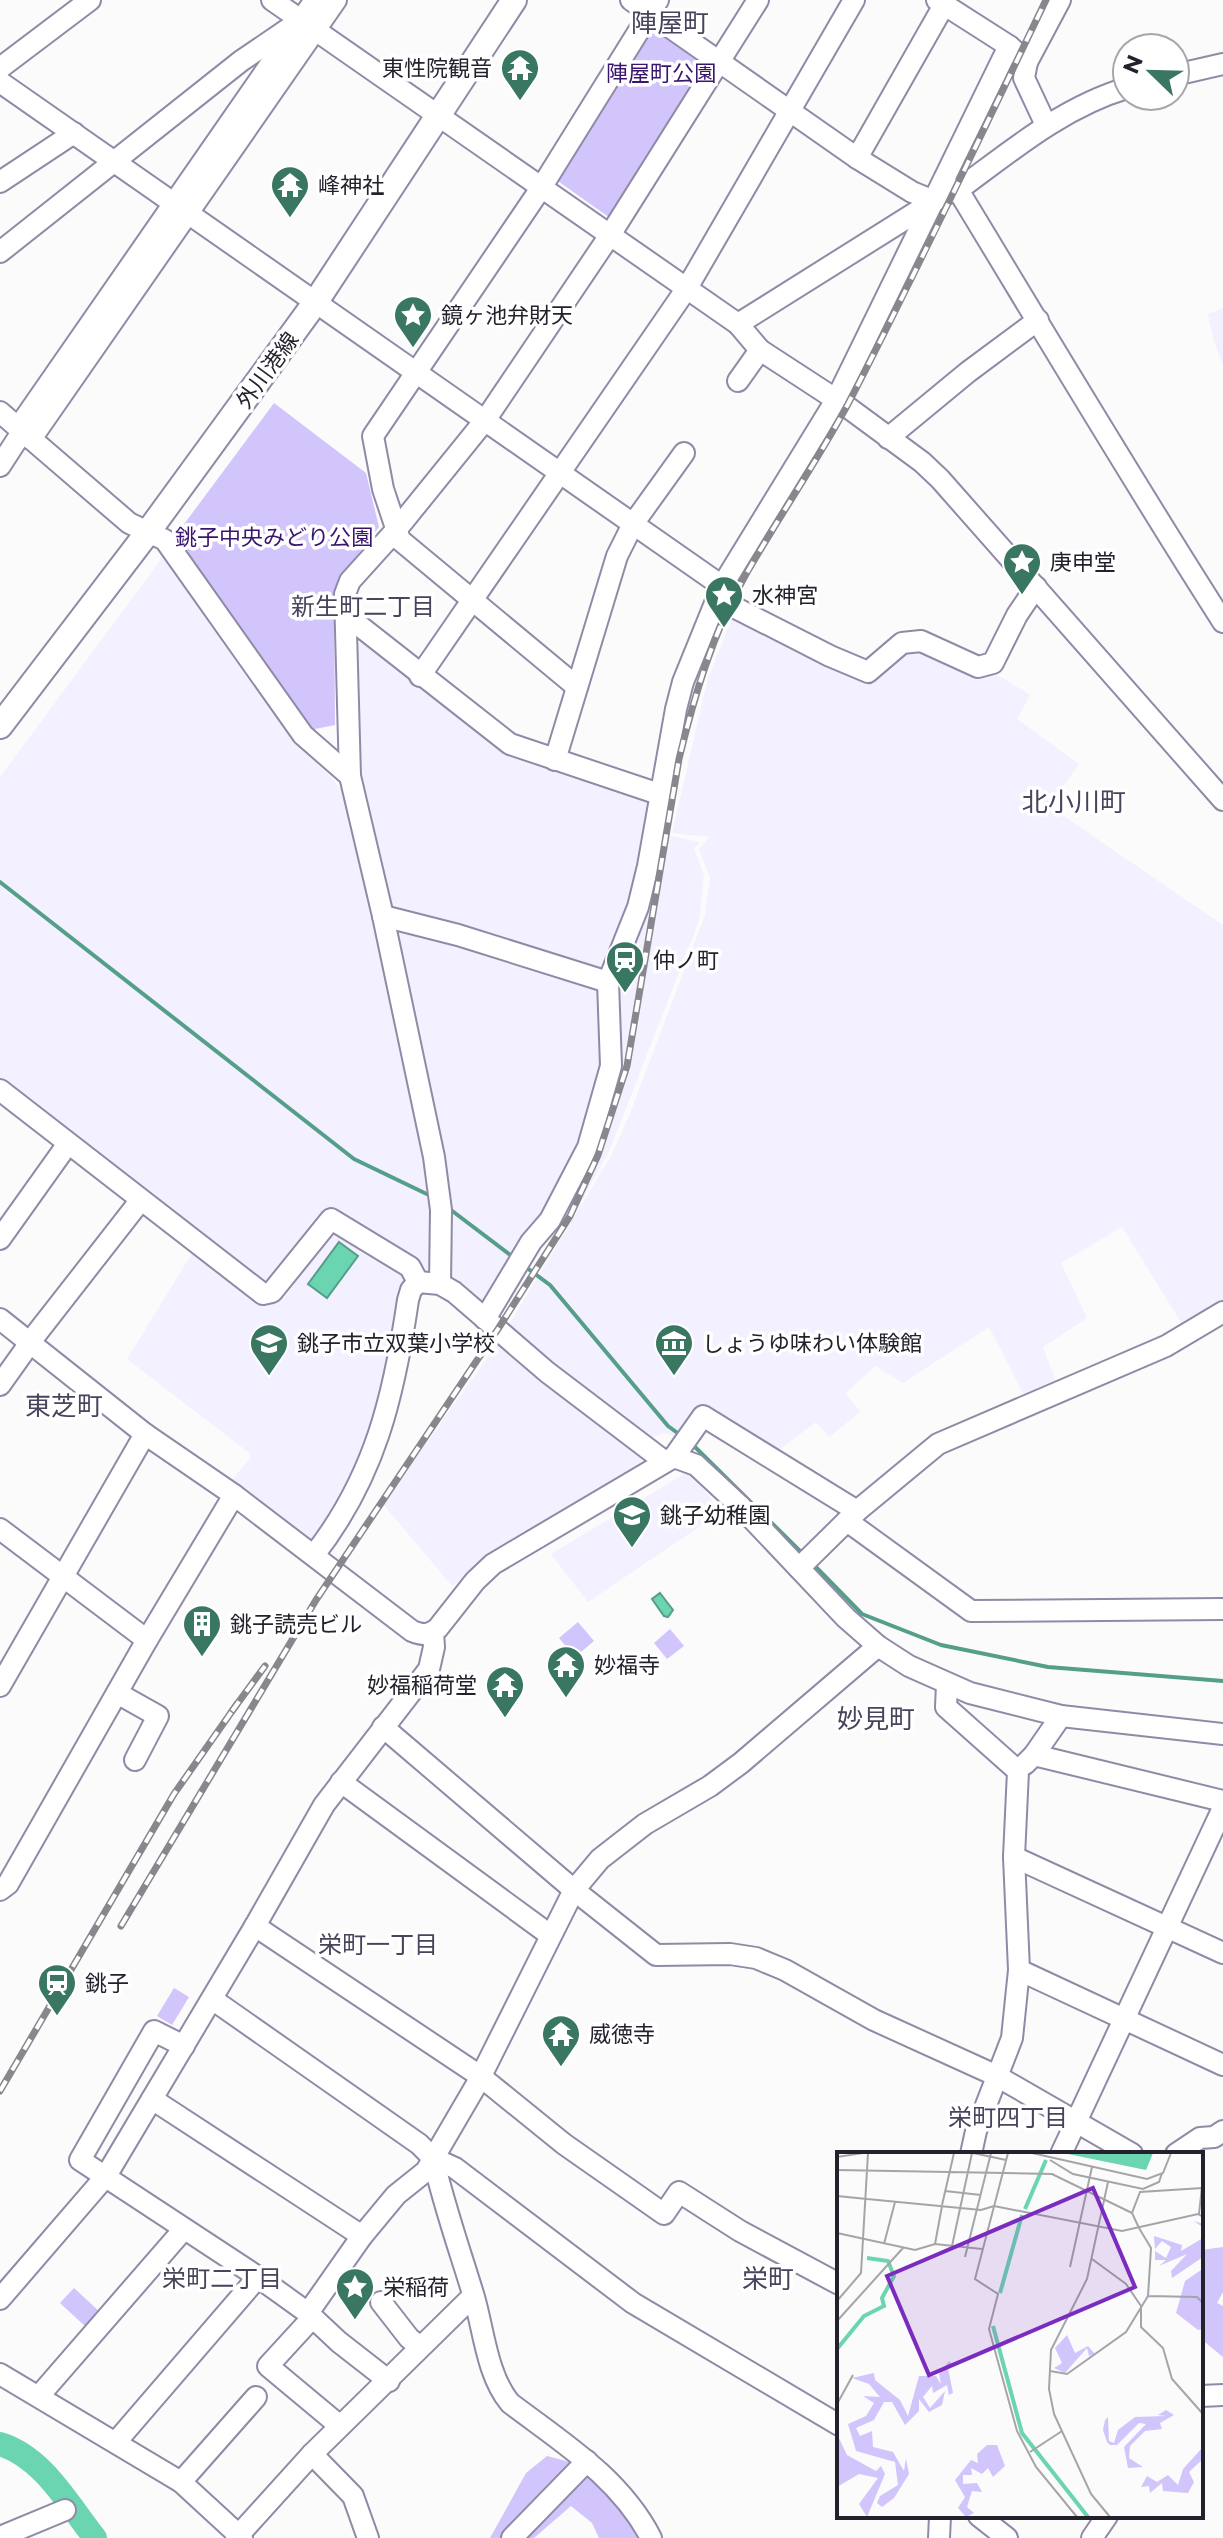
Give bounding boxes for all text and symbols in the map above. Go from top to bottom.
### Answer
district label: 陣屋町 [631,7,709,39]
north arrow [1111,32,1191,112]
temple icon: 東性院観音 [499,47,541,102]
text: N [1117,51,1149,78]
place label: 東性院観音 [382,55,492,82]
park label: 陣屋町公園 [606,60,716,87]
temple icon: 峰神社 [269,164,311,219]
place label: 峰神社 [318,172,384,199]
place icon: 鏡ヶ池弁財天 [392,294,434,349]
place label: 鏡ヶ池弁財天 [441,302,573,329]
street label: 外川港線 [231,327,304,414]
park label: 銚子中央みどり公園 [175,524,373,551]
place icon: 庚申堂 [1001,541,1043,596]
place label: 庚申堂 [1050,549,1116,576]
place icon: 水神宮 [703,574,745,629]
place label: 水神宮 [752,582,818,609]
district label: 新生町二丁目 [291,592,435,621]
district label: 北小川町 [1022,786,1126,818]
station icon: 仲ノ町 [604,939,646,994]
place label: 仲ノ町 [653,947,719,974]
school or university icon: 銚子市立双葉小学校 [248,1322,290,1377]
museum icon: しょうゆ味わい体験館 [653,1322,695,1377]
place label: 銚子市立双葉小学校 [297,1330,495,1357]
place label: しょうゆ味わい体験館 [702,1330,922,1357]
district label: 東芝町 [25,1390,103,1422]
school or university icon: 銚子幼稚園 [611,1494,653,1549]
place label: 銚子幼稚園 [660,1502,770,1529]
building icon: 銚子読売ビル [181,1603,223,1658]
place label: 銚子読売ビル [230,1611,362,1638]
temple icon: 妙福寺 [545,1644,587,1699]
place label: 妙福寺 [594,1652,660,1679]
temple icon: 妙福稲荷堂 [484,1664,526,1719]
place label: 妙福稲荷堂 [367,1672,477,1699]
district label: 妙見町 [837,1703,915,1735]
district label: 栄町一丁目 [318,1930,438,1959]
station icon: 銚子 [36,1962,78,2017]
place label: 銚子 [85,1970,129,1997]
temple icon: 威徳寺 [540,2013,582,2068]
place label: 威徳寺 [589,2021,655,2048]
district label: 栄町四丁目 [948,2103,1068,2132]
inset map [837,2152,1203,2518]
district label: 栄町 [742,2263,794,2295]
district label: 栄町二丁目 [162,2264,282,2293]
place icon: 栄稲荷 [334,2266,376,2321]
place label: 栄稲荷 [383,2274,449,2301]

